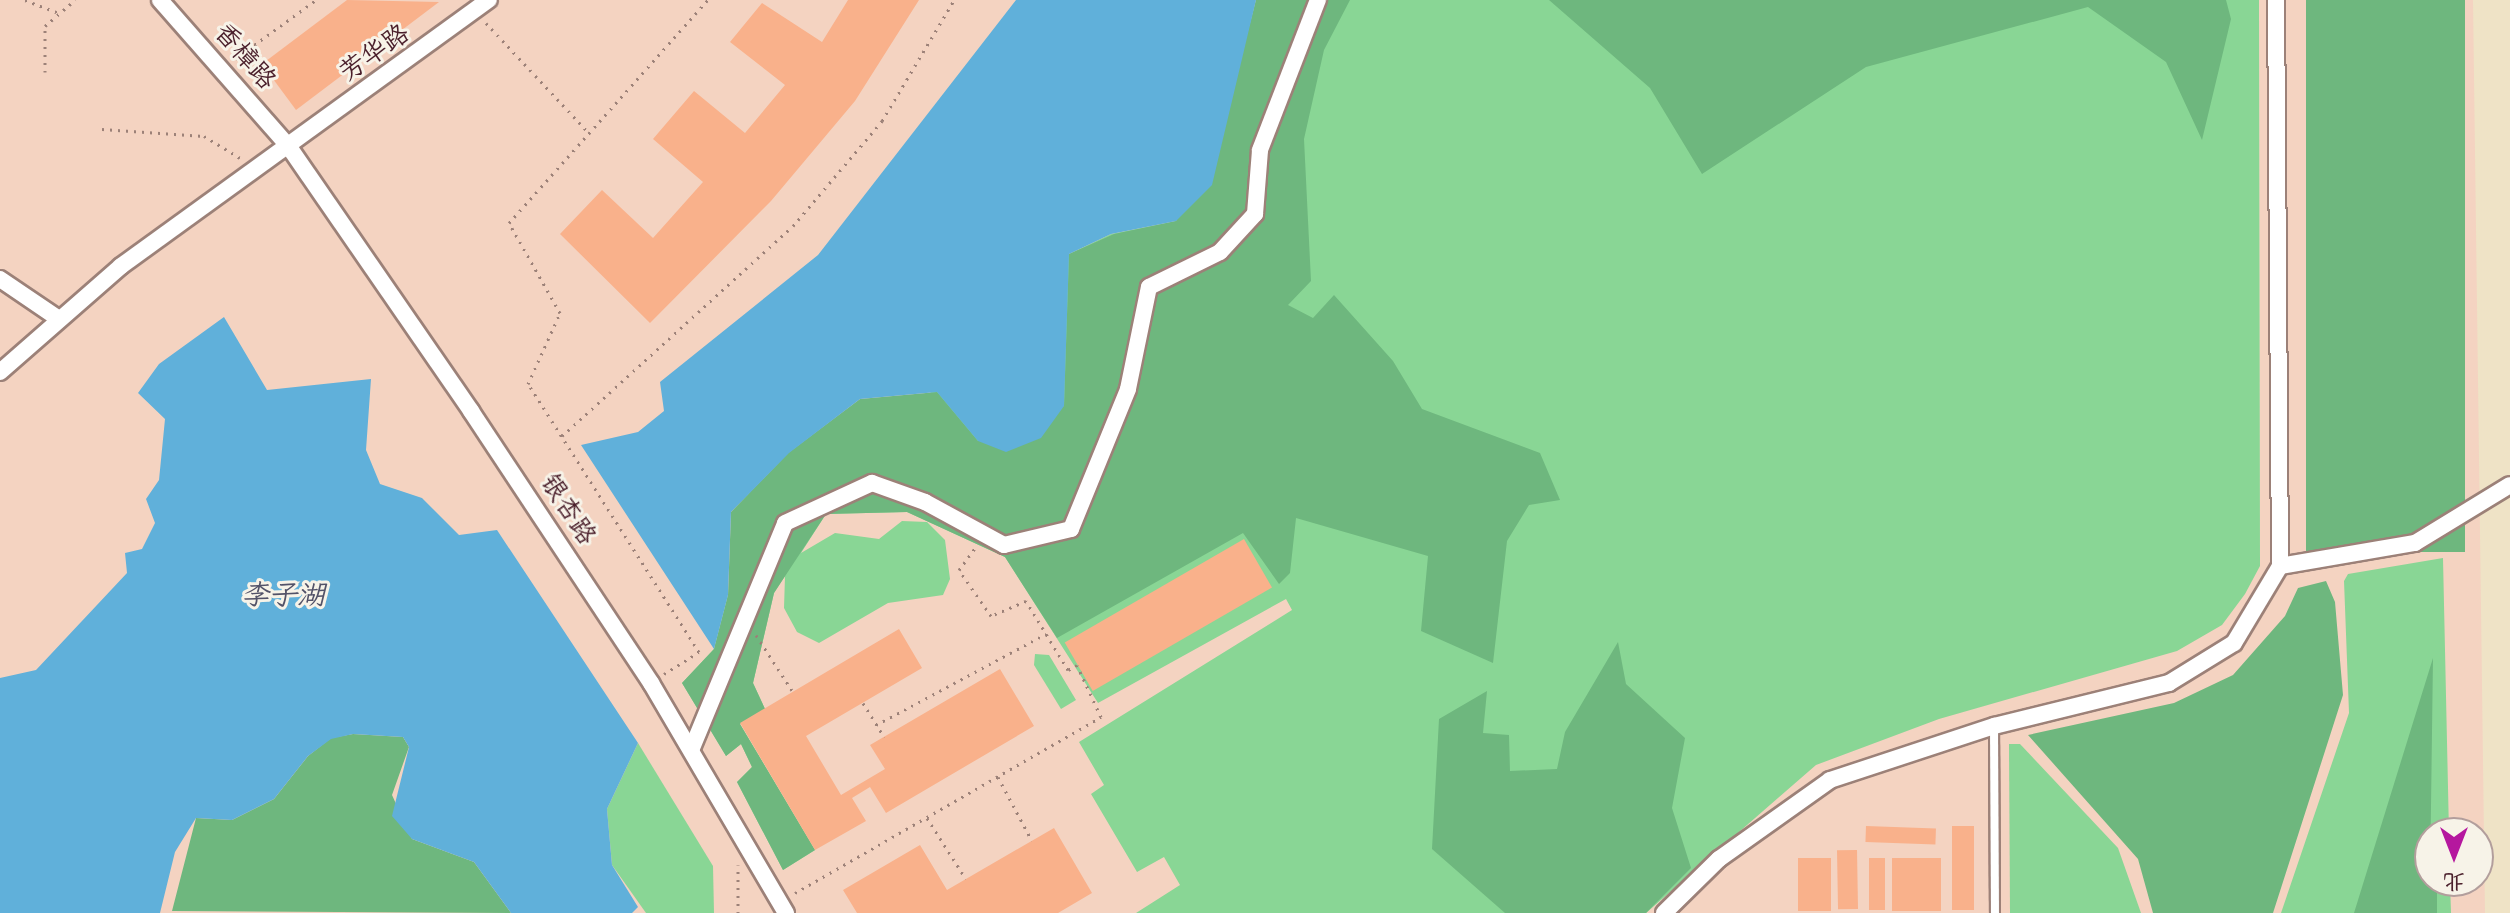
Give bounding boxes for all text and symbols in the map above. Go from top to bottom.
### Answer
street label: 香樟路 [206,18,280,98]
street label: 芳华路 [335,20,417,90]
street label: 银杏路 [532,470,600,552]
water label: 李子湖 [241,582,325,616]
north arrow [2414,817,2494,897]
text: 北 [2443,864,2465,895]

